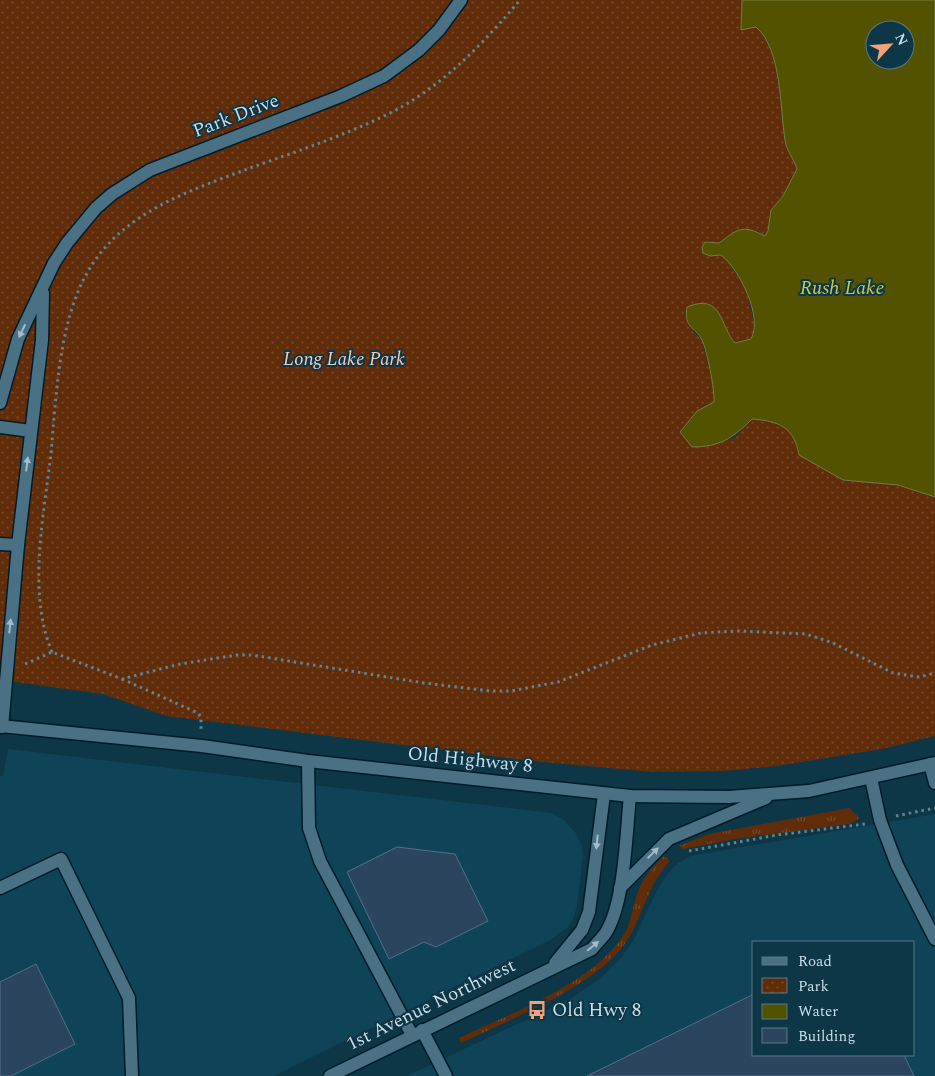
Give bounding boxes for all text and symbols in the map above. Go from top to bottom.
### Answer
north arrow [865,20,915,70]
text: N [889,30,913,49]
street label: Park Drive [189,86,283,146]
water label: Rush Lake [800,273,884,303]
one-way arrow [18,324,26,338]
park label: Long Lake Park [283,345,405,374]
one-way arrow [23,456,31,472]
one-way arrow [6,617,14,633]
street label: Old Highway 8 [406,739,534,781]
one-way arrow [593,835,601,851]
one-way arrow [647,847,659,859]
one-way arrow [586,940,599,951]
legend [752,941,915,1056]
text: Road [798,950,832,973]
street label: 1st Avenue Northwest [341,951,521,1059]
text: Park [798,975,829,998]
place label: Old Hwy 8 [552,996,641,1025]
bus stop icon: Old Hwy 8 [526,999,548,1021]
text: Water [798,1000,838,1023]
text: Building [798,1025,855,1048]

